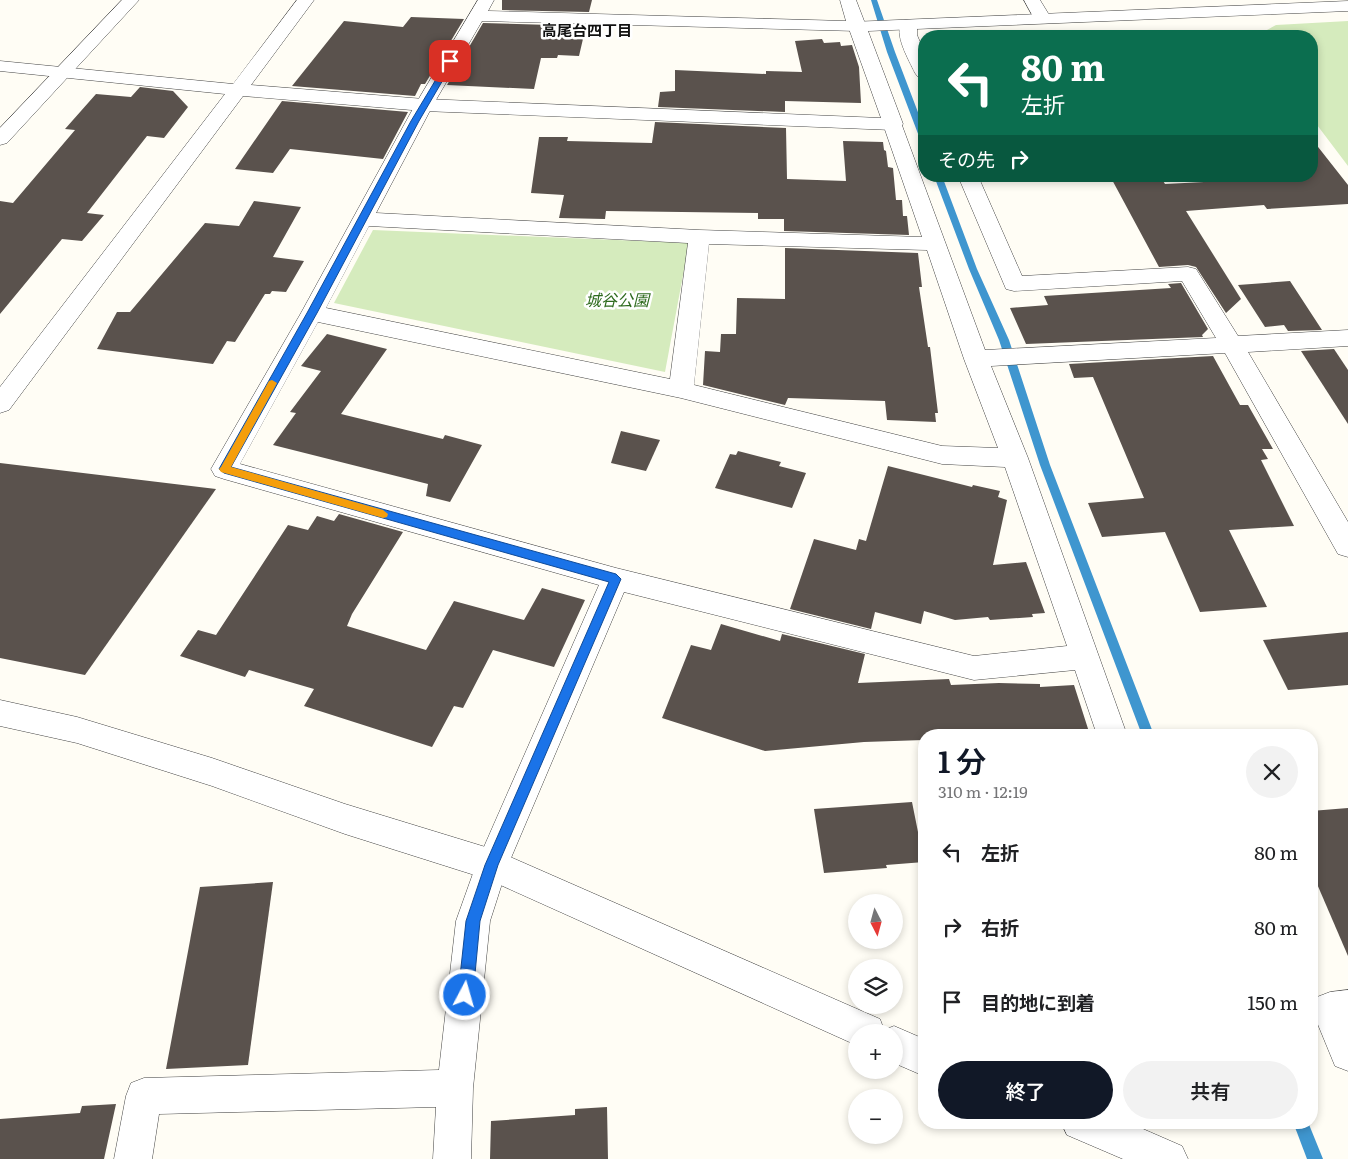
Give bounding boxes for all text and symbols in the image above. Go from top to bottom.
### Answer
district label: 高尾台四丁目 [542,18,632,41]
pin [429,40,471,82]
text: 80 m [1021,40,1105,92]
icon: arrive [436,47,464,75]
icon: left [938,50,1003,115]
text: 左折 [1021,87,1065,120]
text: その先 [938,145,995,173]
icon: right [1005,145,1033,173]
park label: 城谷公園 [585,287,651,311]
text: 1 分 [938,738,986,782]
button: close [1246,746,1298,798]
text: 310 m · 12:19 [938,779,1028,803]
icon: left [938,838,966,866]
text: 左折 [981,838,1019,866]
text: 80 m [1254,838,1298,866]
north arrow [848,894,902,949]
map controls [848,894,903,1144]
icon: right [938,913,966,941]
text: 右折 [981,913,1019,941]
text: 80 m [1254,913,1298,941]
button: layers [848,959,903,1014]
position arrow [438,968,490,1020]
icon: arrive [938,988,966,1016]
text: 目的地に到着 [981,988,1095,1016]
text: 150 m [1247,988,1298,1016]
button: + [848,1024,903,1079]
button: 終了 [938,1061,1113,1119]
button: 共有 [1123,1061,1298,1119]
button: − [848,1089,903,1144]

